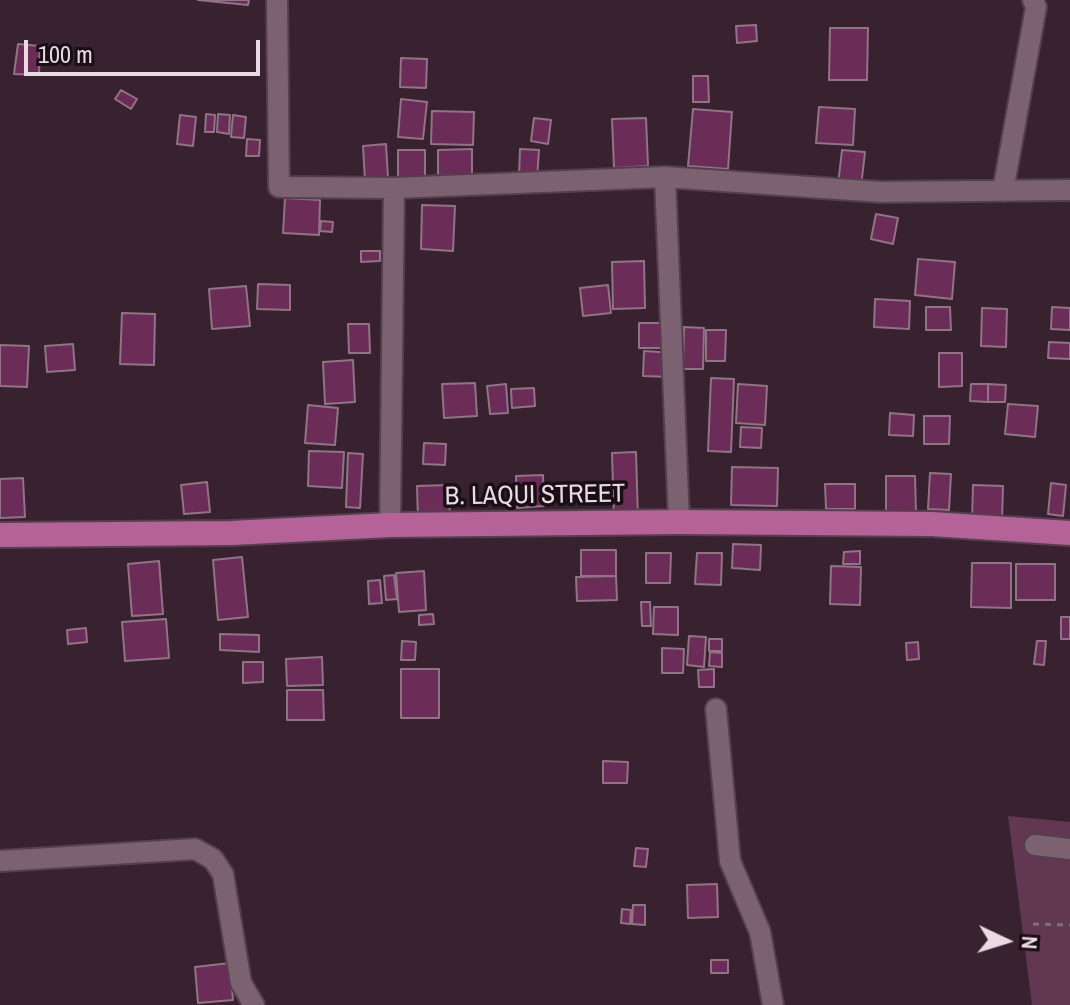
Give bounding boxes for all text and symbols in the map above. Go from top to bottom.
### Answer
scale bar [28,24,264,74]
text: 100 m [38,38,93,70]
street label: B. LAQUI STREET [445,479,625,513]
north arrow [966,901,1046,981]
text: N [1015,935,1045,950]

